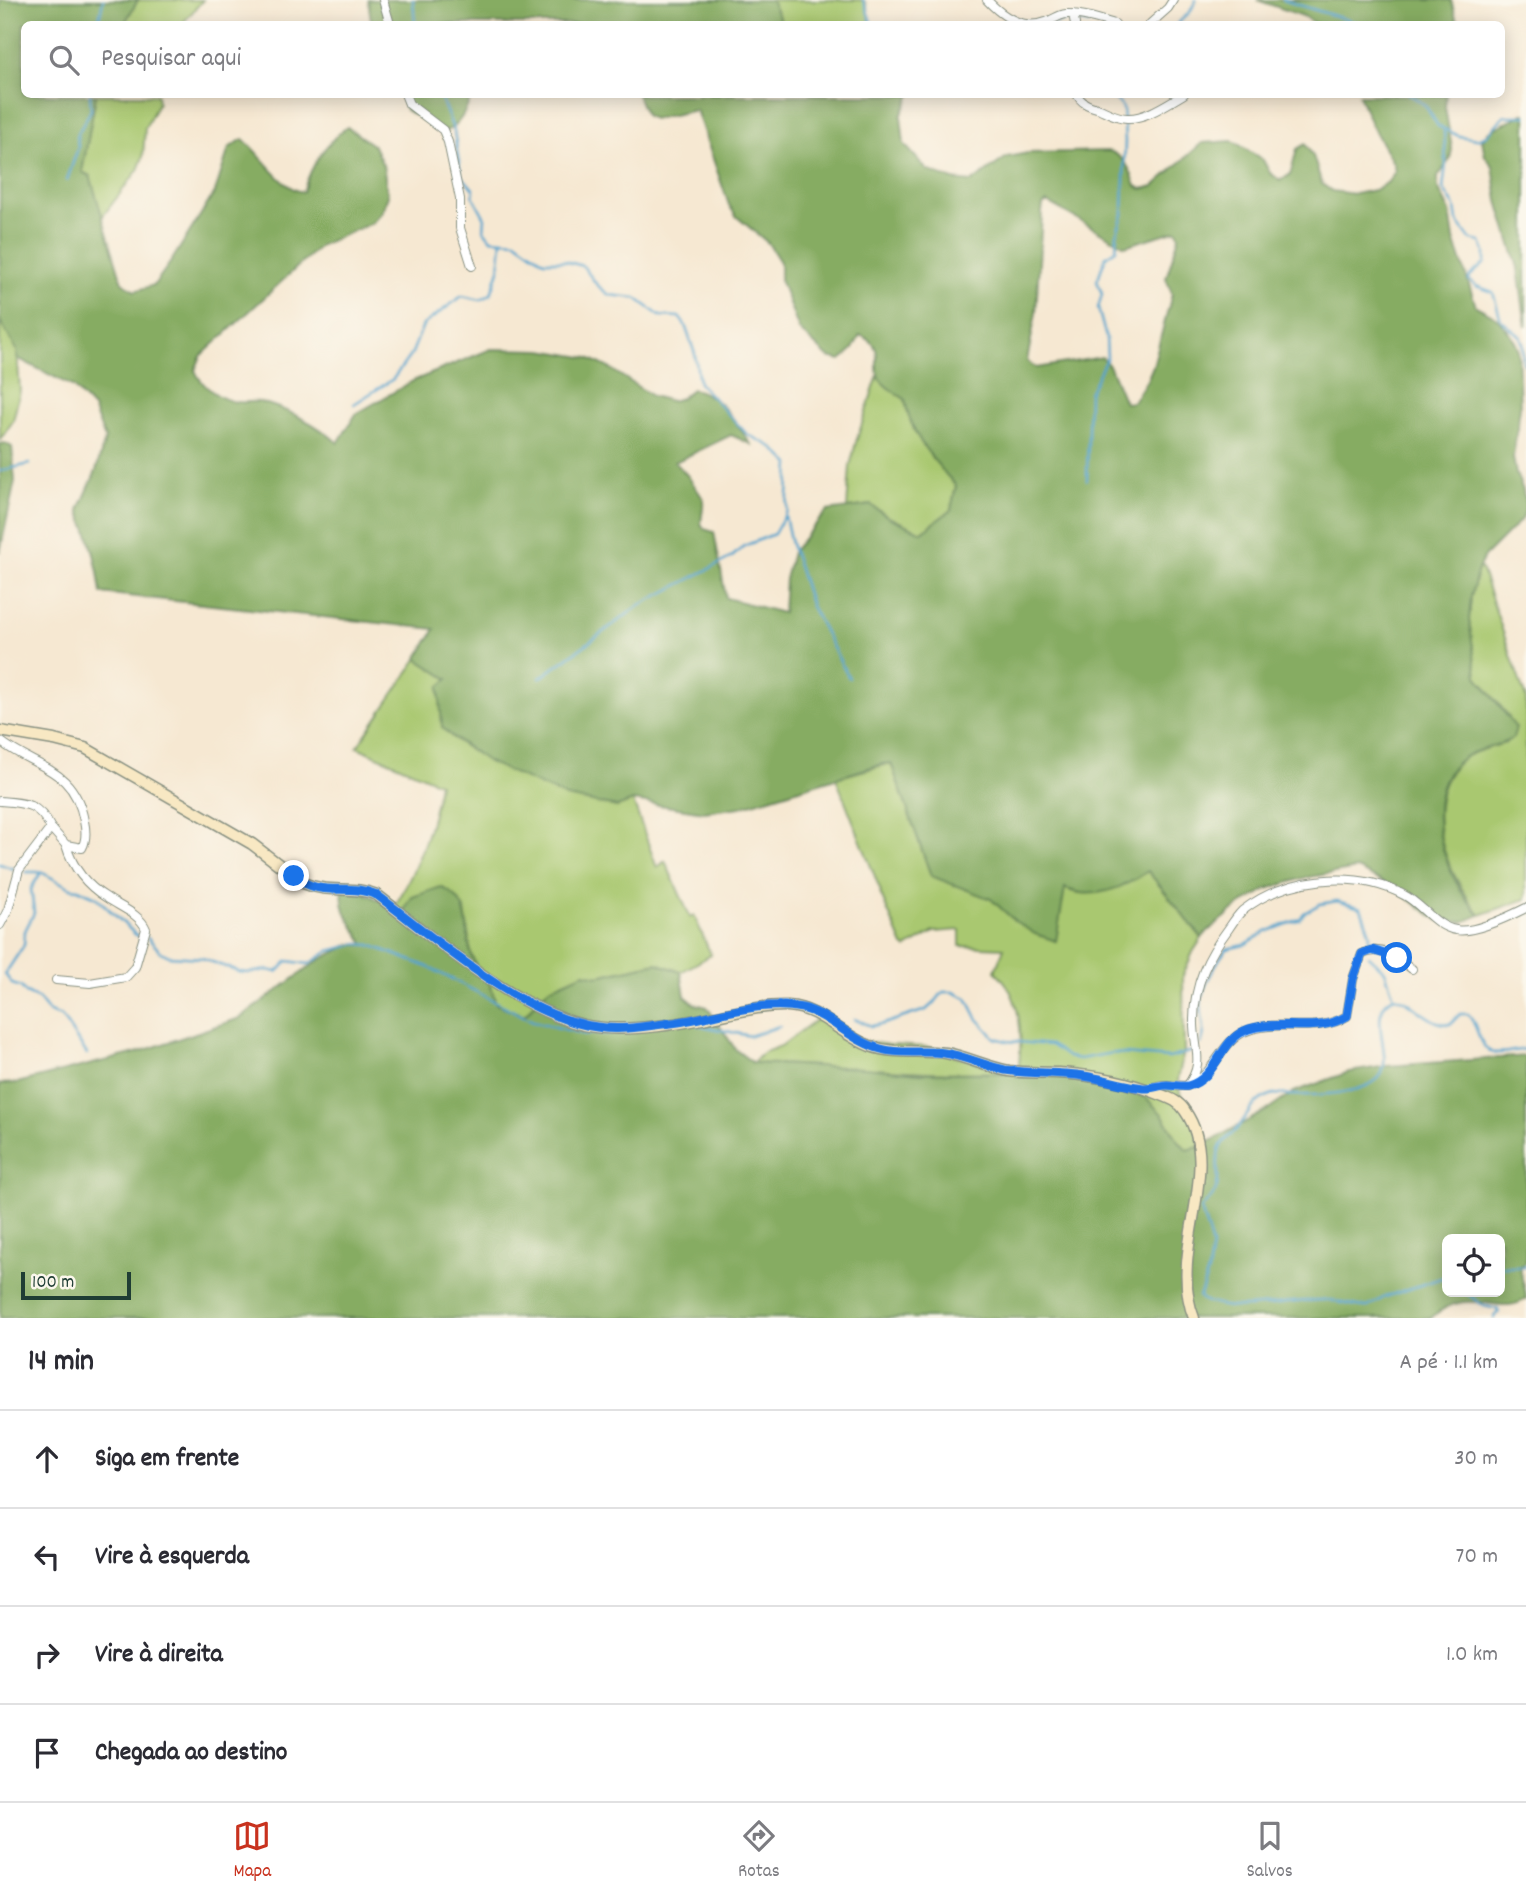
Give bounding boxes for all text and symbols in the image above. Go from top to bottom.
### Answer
search box [21,21,1505,98]
icon: search [45,41,83,79]
text: Pesquisar aqui [101,41,241,78]
route end [278,860,309,891]
route start [1381,942,1412,973]
map controls [1442,1234,1505,1297]
button: locate [1442,1234,1505,1297]
scale bar [21,1269,131,1301]
text: 100 m [32,1270,74,1297]
text: 14 min [28,1342,94,1385]
text: A pé · 1.1 km [1399,1347,1498,1380]
icon: ahead [28,1440,66,1478]
text: Siga em frente [95,1441,239,1478]
text: 30 m [1454,1443,1498,1476]
icon: left [28,1538,66,1576]
text: Vire à esquerda [95,1539,249,1576]
text: 70 m [1456,1541,1498,1574]
icon: right [28,1636,66,1674]
text: Vire à direita [95,1637,223,1674]
text: 1.0 km [1446,1639,1498,1672]
icon: arrive [28,1734,66,1772]
text: Chegada ao destino [95,1735,287,1772]
tab: Mapa [233,1817,271,1886]
tab: Rotas [738,1817,780,1886]
tab: Salvos [1246,1817,1293,1886]

